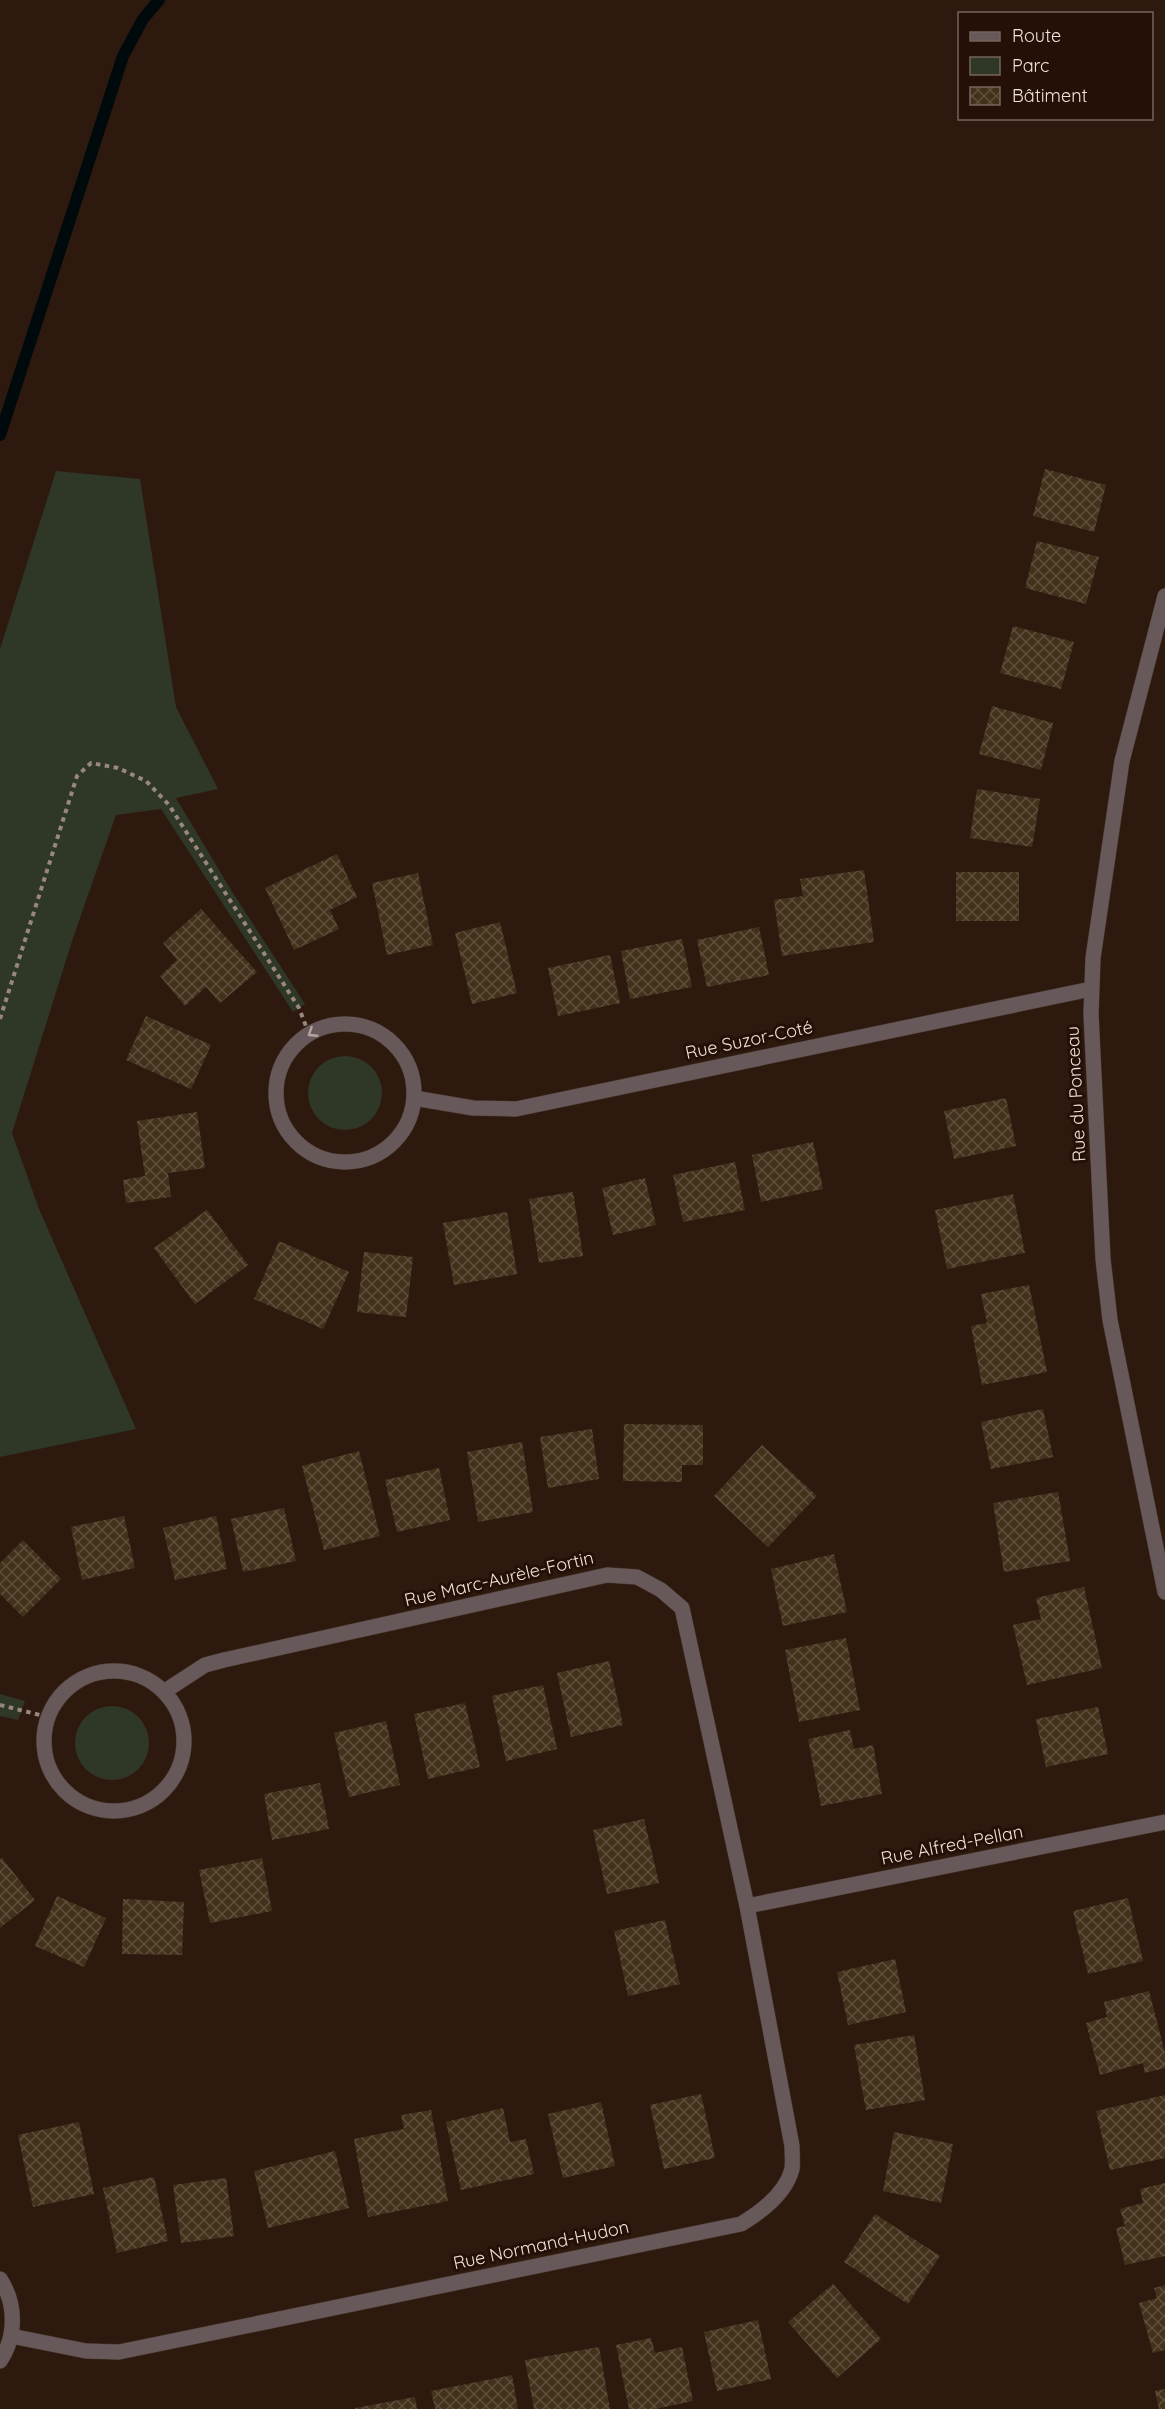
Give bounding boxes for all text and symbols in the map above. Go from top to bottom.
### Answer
legend [958,12,1153,120]
text: Route [1012,24,1061,47]
text: Parc [1012,54,1049,77]
text: Bâtiment [1012,84,1088,107]
street label: Rue Suzor-Coté [683,1015,815,1064]
one-way arrow [307,1026,318,1037]
street label: Rue du Ponceau [1060,1026,1091,1162]
street label: Rue Marc-Aurèle-Fortin [402,1546,596,1611]
street label: Rue Alfred-Pellan [879,1819,1025,1870]
street label: Rue Normand-Hudon [451,2215,631,2274]

